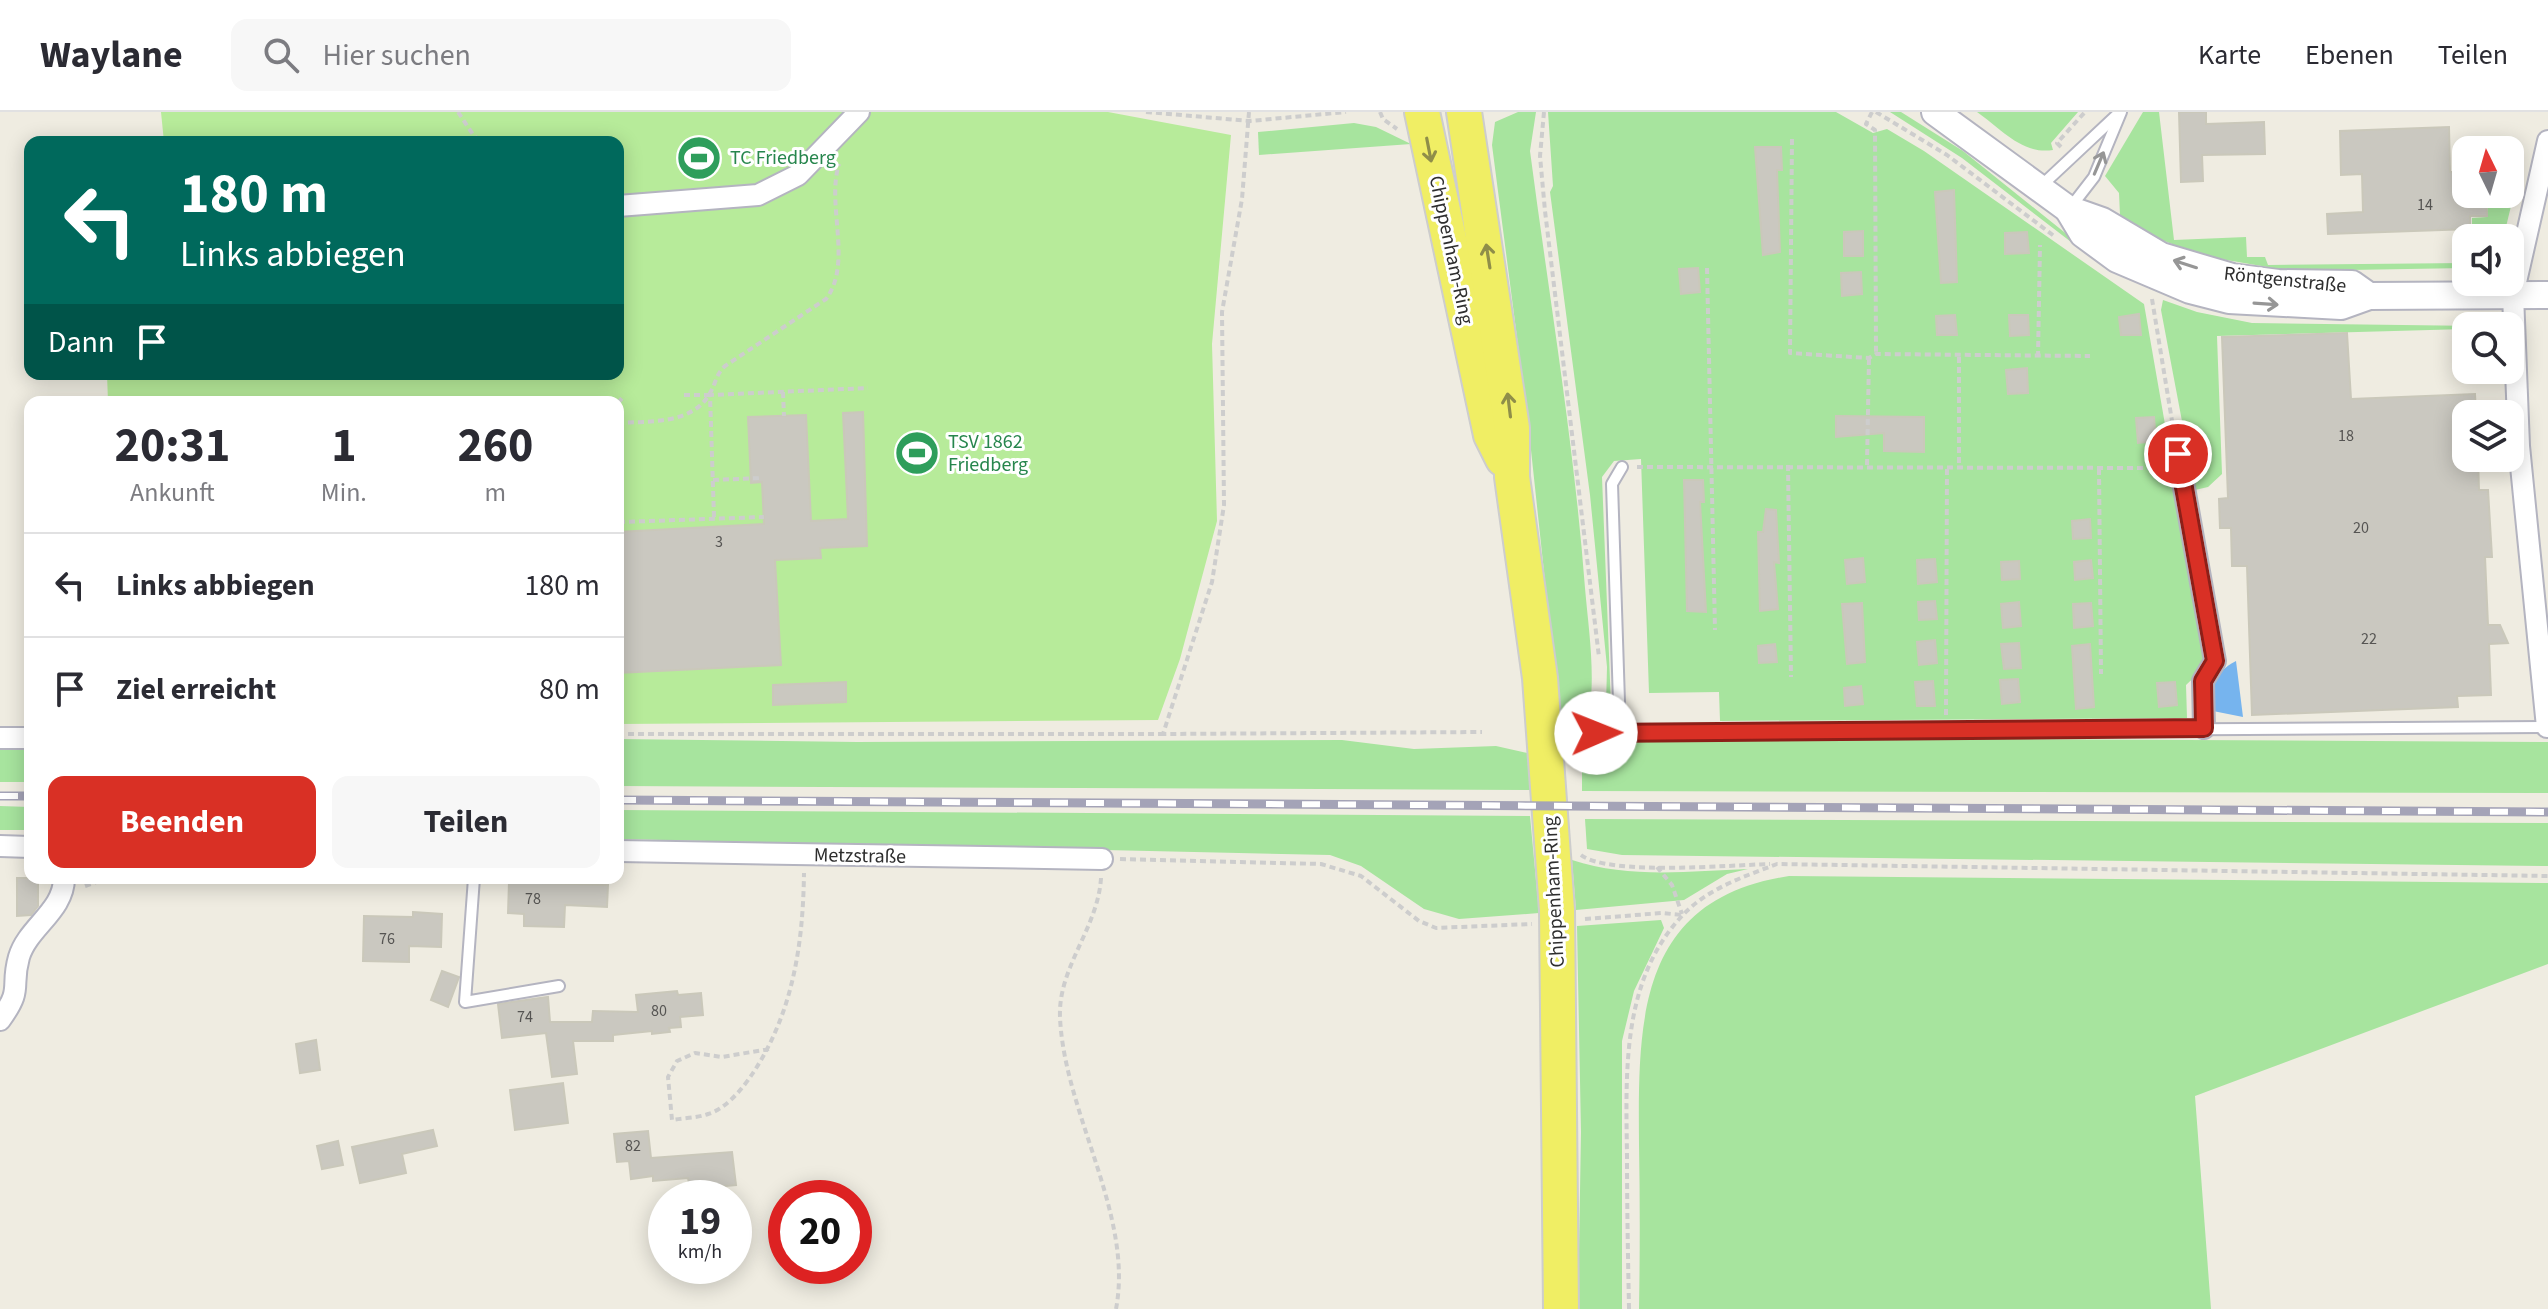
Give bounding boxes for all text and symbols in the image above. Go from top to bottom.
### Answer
search box [231,19,791,91]
text: Waylane [40,28,183,82]
icon: search [259,33,303,77]
text: Hier suchen [323,34,471,77]
text: Karte [2198,35,2261,75]
text: Ebenen [2305,35,2394,75]
text: Teilen [2438,35,2508,75]
sports icon: TC Friedberg [675,134,723,182]
one-way arrow [1423,136,1438,162]
north arrow [2452,136,2524,208]
map controls [2452,136,2524,472]
place label: TC Friedberg [730,144,836,172]
one-way arrow [2093,152,2108,176]
text: 180 m [180,155,328,234]
icon: left [48,168,152,272]
street label: Chippenham-Ring [1422,173,1480,327]
house number: 14 [2417,194,2433,216]
button: sound [2452,224,2524,296]
text: Links abbiegen [180,229,406,280]
one-way arrow [1479,244,1494,269]
one-way arrow [2173,255,2198,270]
street label: Röntgenstraße [2222,260,2348,300]
one-way arrow [2252,297,2279,312]
button: search [2452,312,2524,384]
icon: arrive [130,320,174,364]
text: Dann [48,321,114,364]
one-way arrow [1502,392,1517,419]
button: layers [2452,400,2524,472]
text: 20:31 [115,412,230,480]
text: 1 [331,412,357,480]
text: 260 [457,412,533,480]
pin [2144,420,2212,488]
house number: 18 [2338,425,2354,447]
place label: TSV 1862 Friedberg [948,428,1028,479]
sports icon: TSV 1862 Friedberg [893,429,941,477]
icon: arrive [2156,432,2200,476]
text: Ankunft [130,474,215,511]
text: Min. [321,474,367,511]
text: m [485,474,506,511]
house number: 20 [2353,517,2369,539]
house number: 3 [715,531,723,553]
icon: left [48,563,92,607]
text: Links abbiegen [116,564,315,607]
text: 180 m [524,564,600,607]
house number: 22 [2361,628,2377,650]
icon: arrive [48,667,92,711]
text: Ziel erreicht [116,668,276,711]
text: 80 m [539,668,600,711]
position arrow [1554,691,1638,775]
button: Beenden [48,776,316,868]
button: Teilen [332,776,600,868]
street label: Chippenham-Ring [1536,816,1572,968]
street label: Metzstraße [814,841,906,871]
house number: 78 [525,888,541,910]
house number: 76 [379,928,395,950]
house number: 80 [651,1000,667,1022]
house number: 74 [517,1006,533,1028]
house number: 82 [625,1135,641,1157]
speed limit sign: 20 [768,1180,872,1284]
text: 19 [679,1193,721,1250]
text: km/h [678,1238,722,1266]

